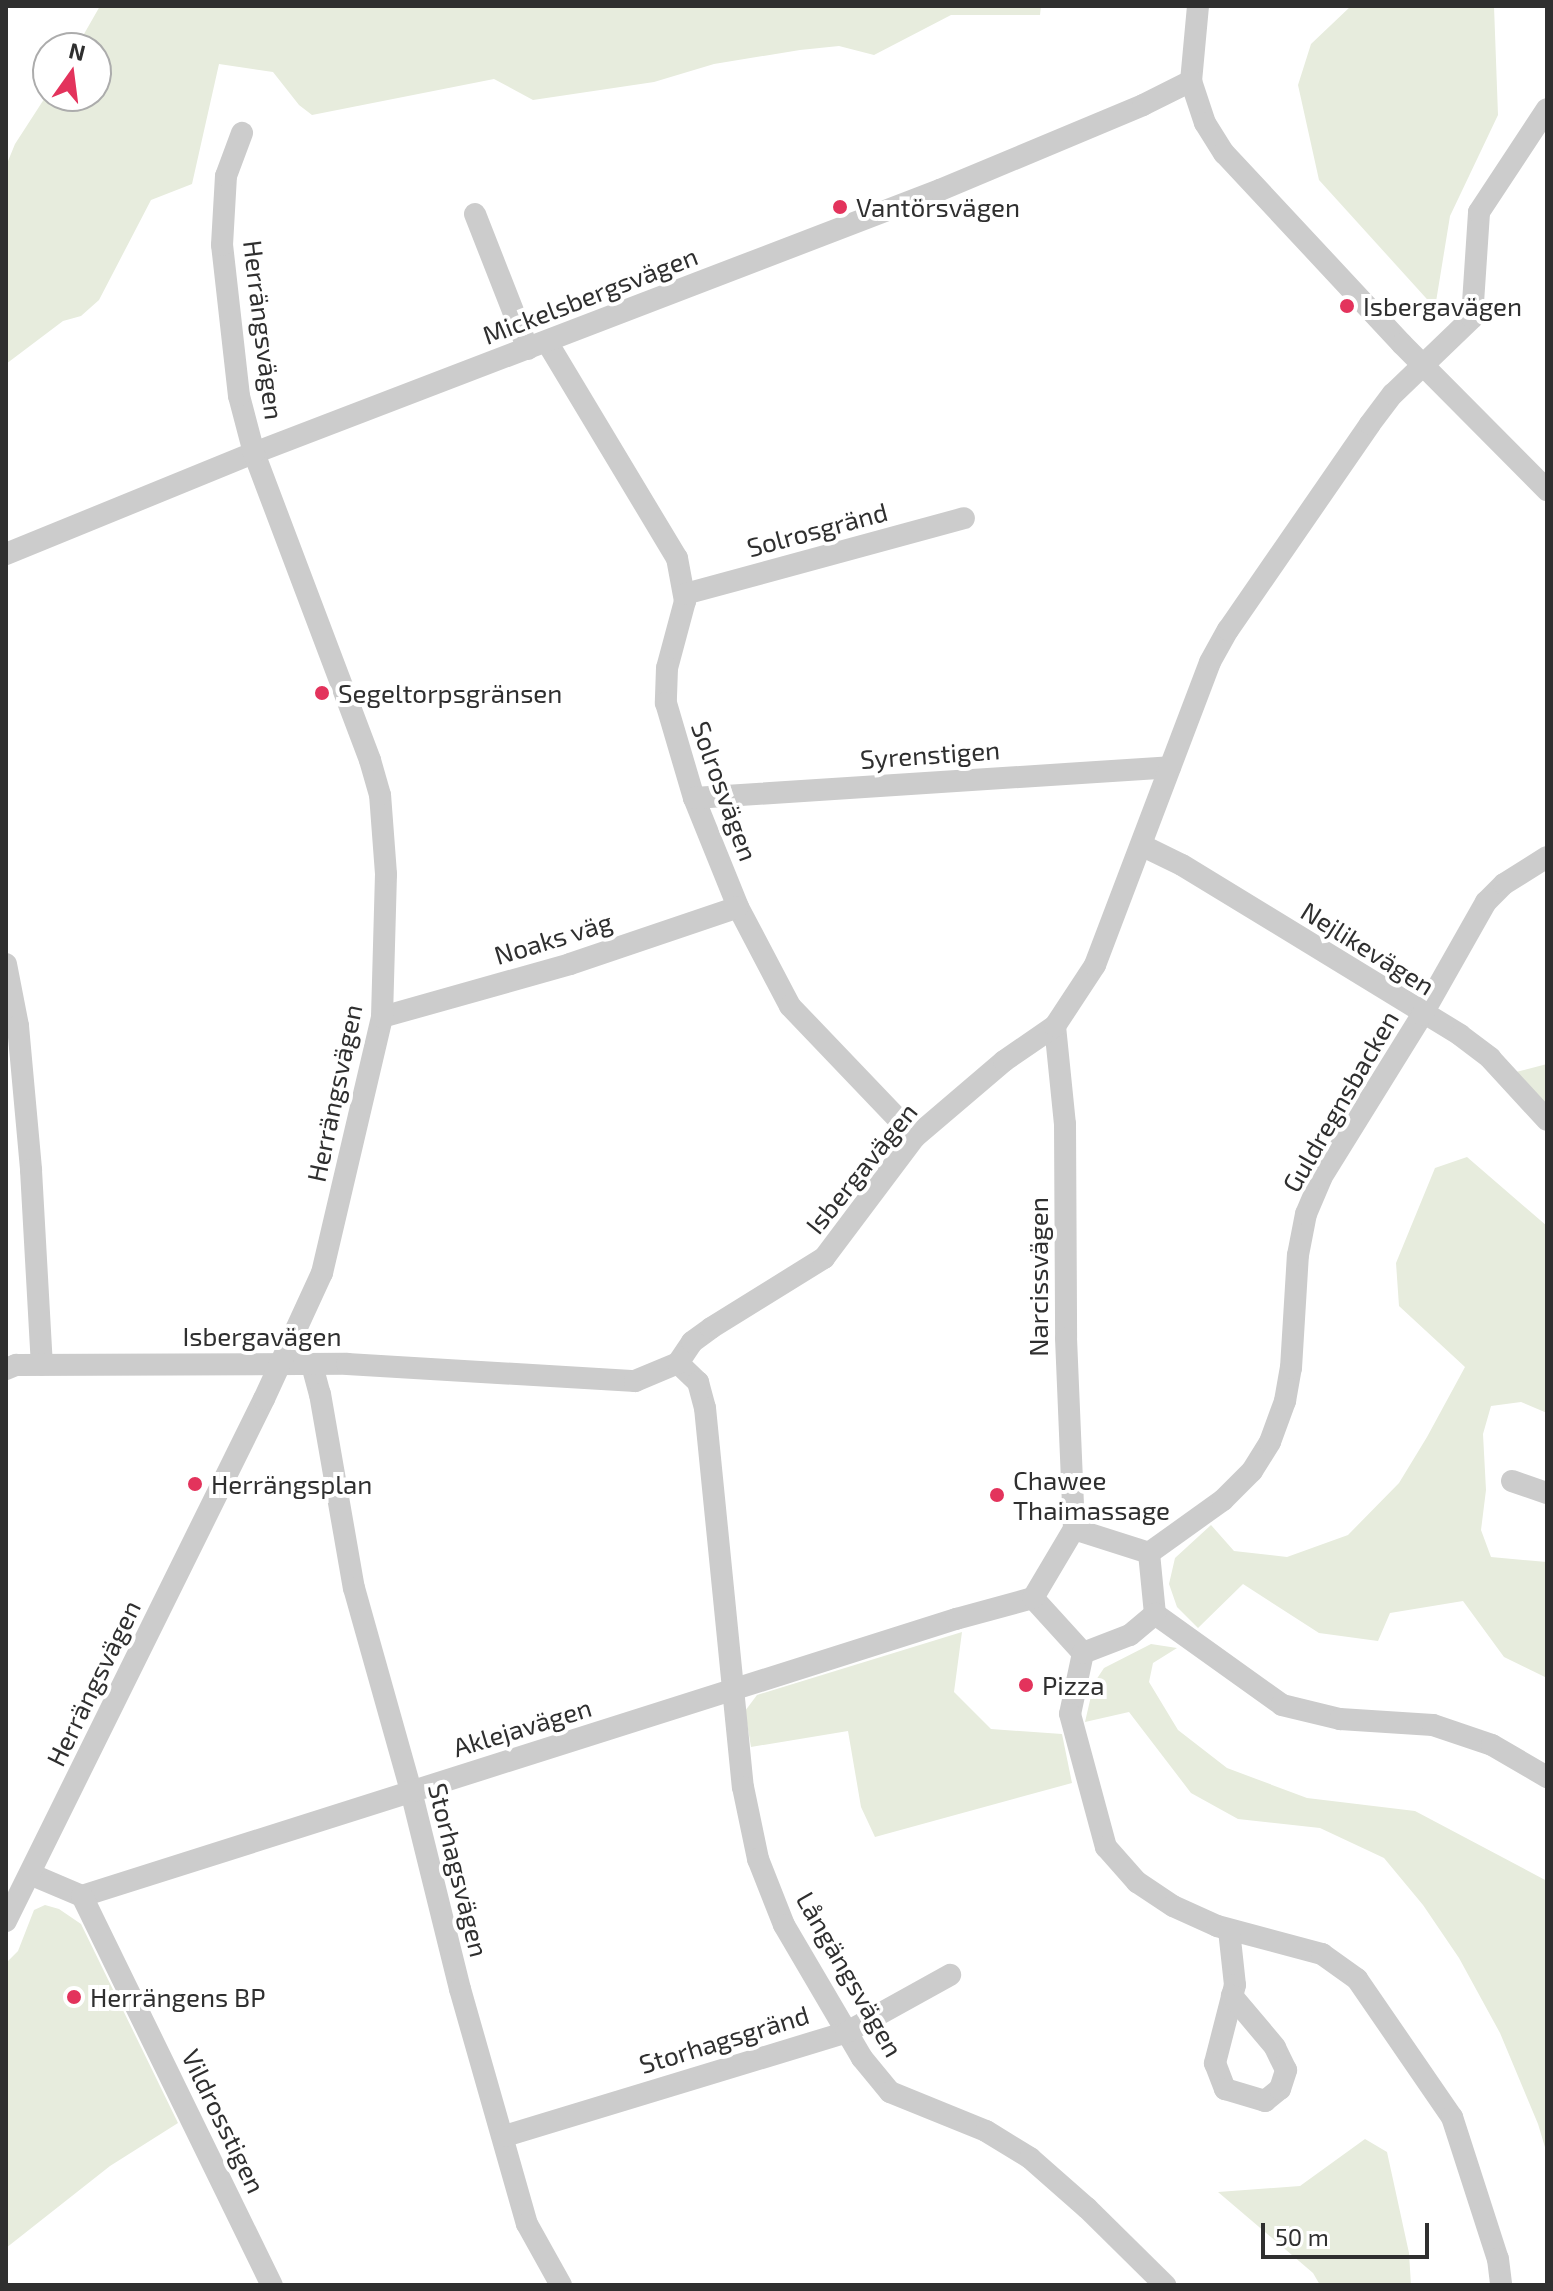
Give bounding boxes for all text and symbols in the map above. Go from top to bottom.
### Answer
north arrow [32,32,112,112]
text: N [66,36,88,65]
place label: Vantörsvägen [856,191,1020,223]
marker: Vantörsvägen [831,198,849,216]
street label: Herrängsvägen [238,238,290,422]
street label: Mickelsbergsvägen [478,240,702,350]
place label: Isbergavägen [1363,290,1522,322]
marker: Isbergavägen [1338,297,1356,315]
street label: Solrosgränd [743,495,891,563]
place label: Segeltorpsgränsen [338,677,562,709]
marker: Segeltorpsgränsen [313,684,331,702]
street label: Solrosvägen [685,717,765,865]
street label: Syrenstigen [859,734,1001,774]
street label: Nejlikevägen [1296,895,1440,1001]
street label: Noaks väg [490,905,616,971]
street label: Herrängsvägen [300,1001,368,1185]
street label: Guldregnsbacken [1275,1005,1405,1197]
street label: Isbergavägen [799,1096,923,1240]
street label: Narcissvägen [1022,1197,1054,1357]
street label: Isbergavägen [182,1320,342,1352]
place label: Chawee Thaimassage [1013,1464,1170,1526]
place label: Herrängsplan [211,1468,372,1500]
marker: Herrängsplan [186,1475,204,1493]
marker: Chawee Thaimassage [988,1486,1006,1504]
street label: Herrängsvägen [39,1595,147,1771]
place label: Pizza [1042,1669,1105,1701]
marker: Pizza [1017,1676,1035,1694]
street label: Aklejavägen [449,1691,595,1763]
street label: Storhagsvägen [422,1780,496,1960]
street label: Långängsvägen [790,1886,910,2062]
place label: Herrängens BP [90,1981,265,2013]
marker: Herrängens BP [65,1988,83,2006]
street label: Storhagsgränd [635,1998,813,2080]
street label: Vildrosstigen [176,2044,272,2198]
scale bar [1265,2207,1433,2257]
text: 50 m [1275,2222,1329,2251]

